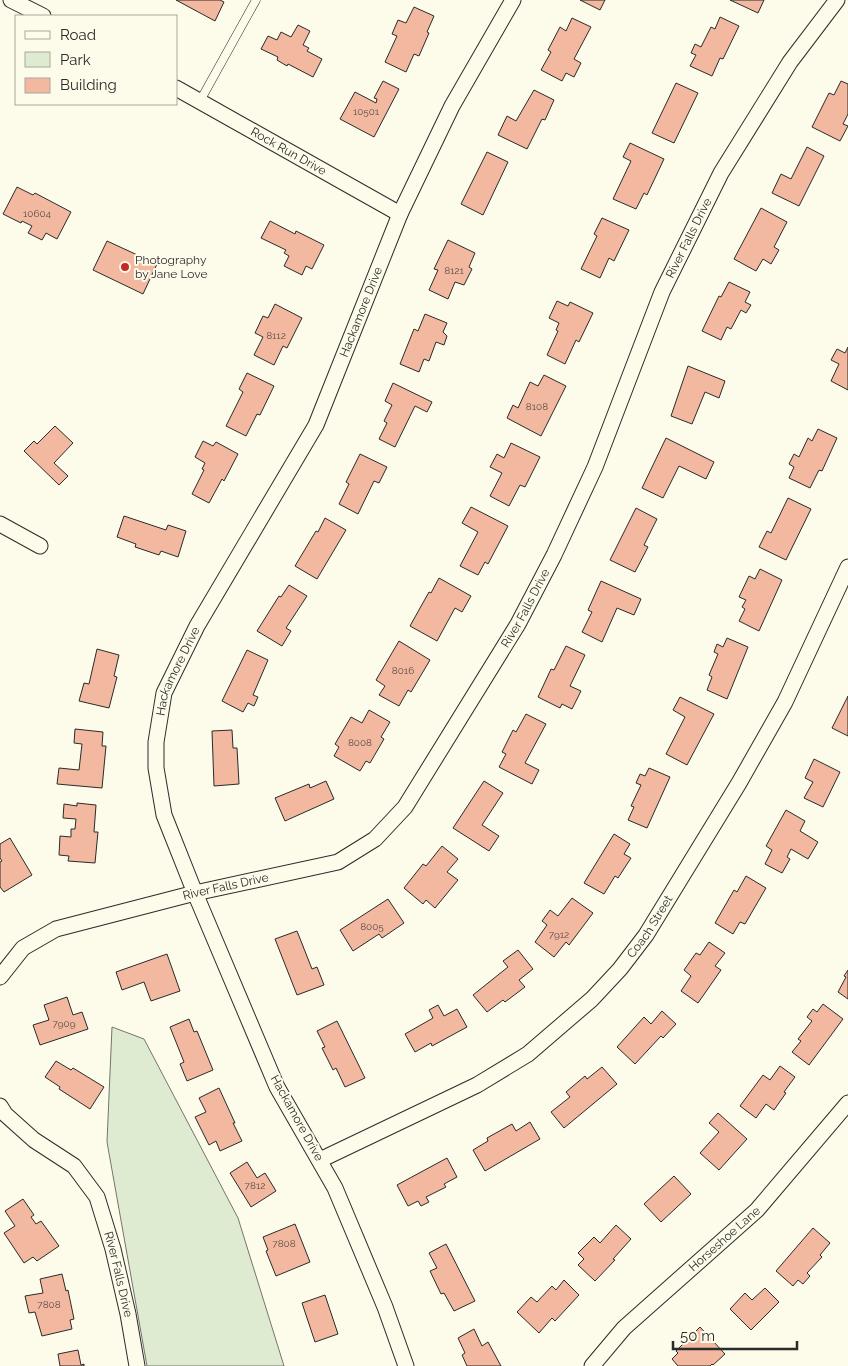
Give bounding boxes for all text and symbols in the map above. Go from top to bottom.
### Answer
legend [15,15,178,105]
text: Road [60,26,96,44]
text: Park [60,51,91,69]
text: Building [60,76,117,94]
house number: 10501 [353,106,380,117]
street label: Rock Run Drive [248,124,329,178]
street label: River Falls Drive [663,196,714,280]
house number: 10604 [23,208,52,219]
place label: Photography by Jane Love [135,253,207,281]
marker: Photography by Jane Love [119,261,131,273]
street label: Hackamore Drive [337,265,385,359]
house number: 8121 [444,265,465,276]
house number: 8112 [266,330,286,341]
house number: 8108 [526,401,548,412]
street label: River Falls Drive [498,566,553,650]
street label: Hackamore Drive [153,625,202,717]
house number: 8016 [392,665,414,676]
house number: 8008 [348,737,372,748]
street label: River Falls Drive [181,870,270,903]
street label: Coach Street [624,893,675,961]
house number: 8005 [360,921,384,932]
house number: 7912 [549,929,569,940]
house number: 7909 [52,1018,76,1029]
street label: Hackamore Drive [268,1073,326,1163]
house number: 7812 [245,1180,265,1191]
street label: Horseshoe Lane [686,1204,763,1274]
street label: River Falls Drive [101,1230,135,1318]
house number: 7808 [272,1238,296,1249]
house number: 7808 [37,1299,61,1310]
scale bar [673,1318,797,1350]
text: 50 m [680,1327,715,1345]

